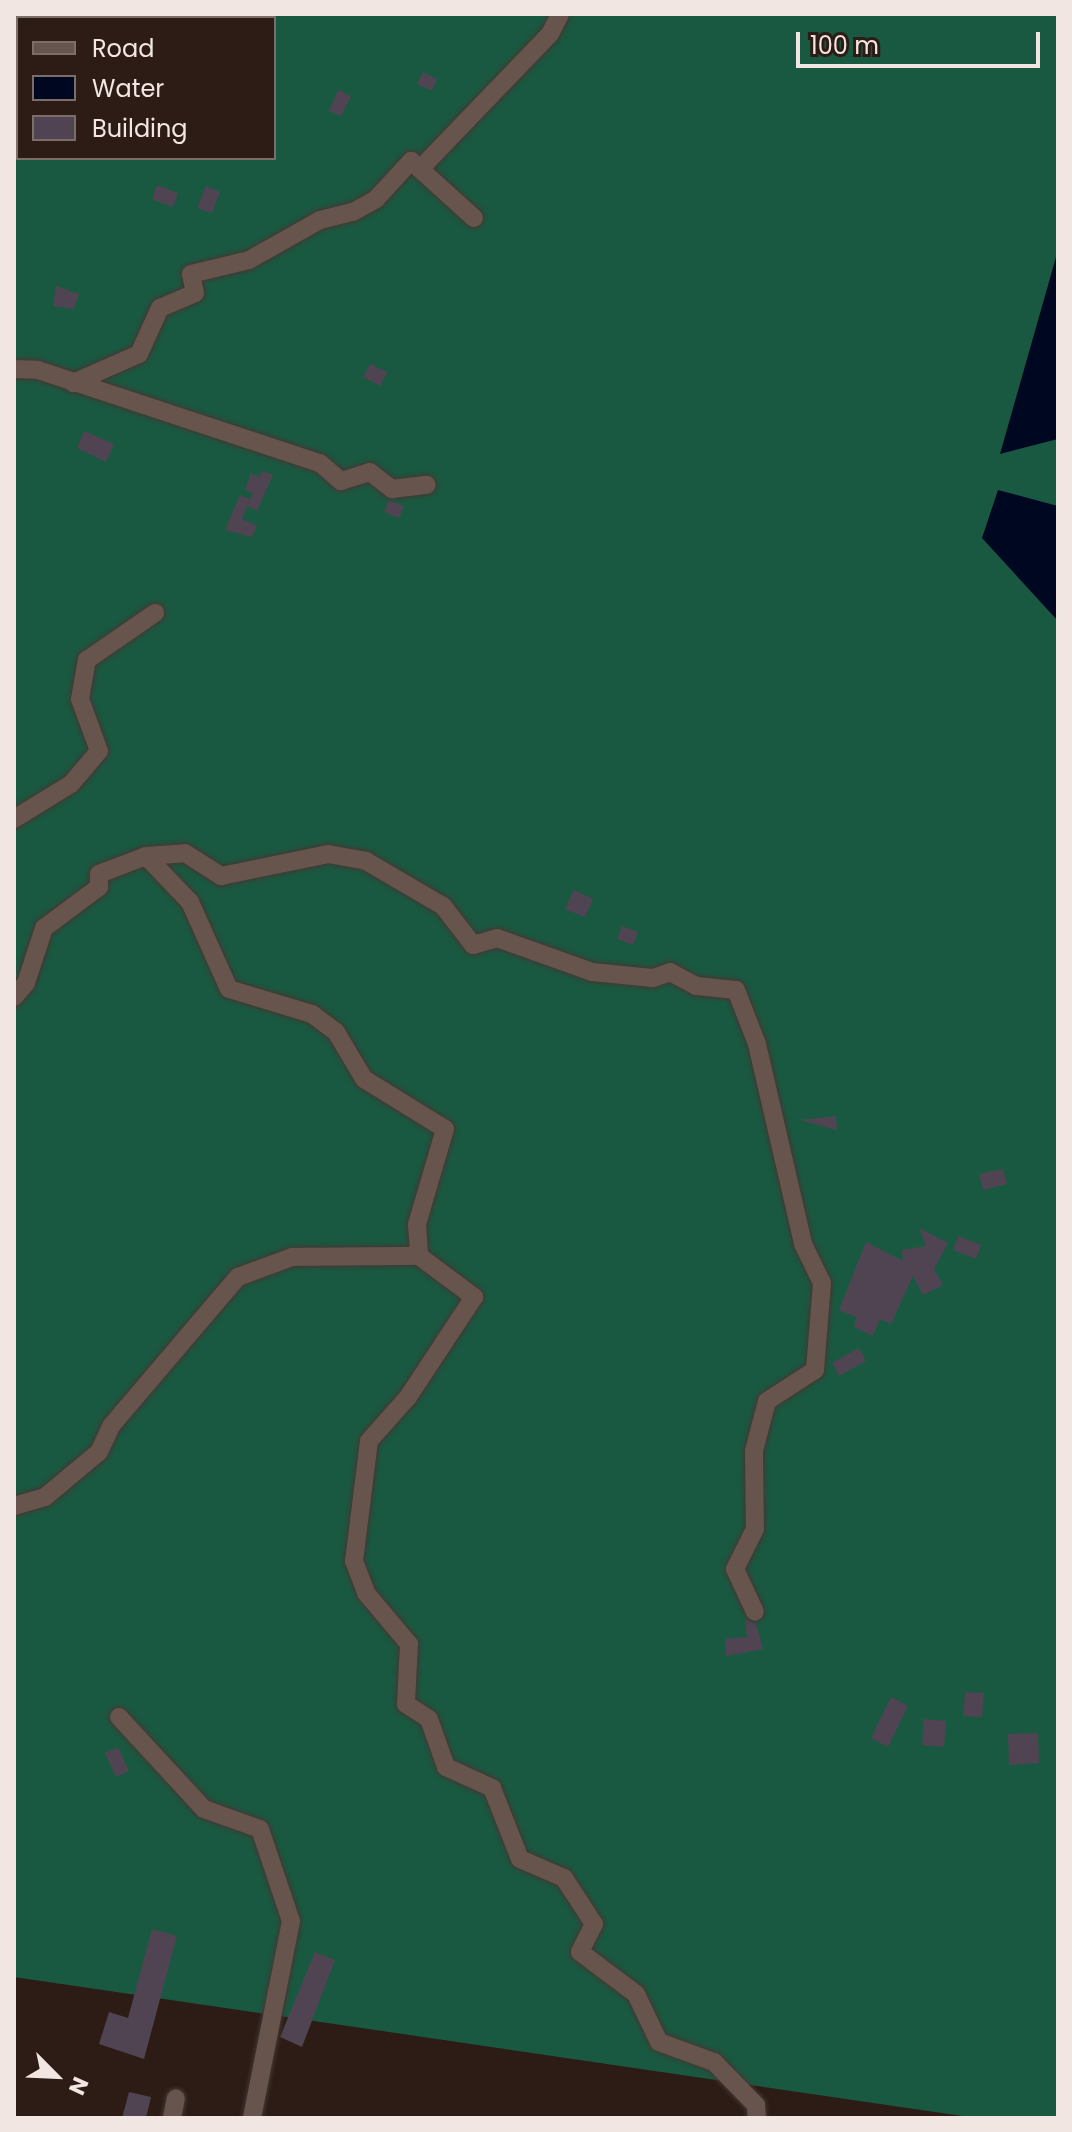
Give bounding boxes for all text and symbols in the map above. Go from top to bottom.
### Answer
legend [16,16,276,160]
scale bar [800,16,1044,66]
text: 100 m [810,29,879,62]
text: Road [92,32,154,65]
text: Water [92,72,164,105]
text: Building [92,112,188,145]
north arrow [16,2036,96,2116]
text: N [61,2072,96,2100]

